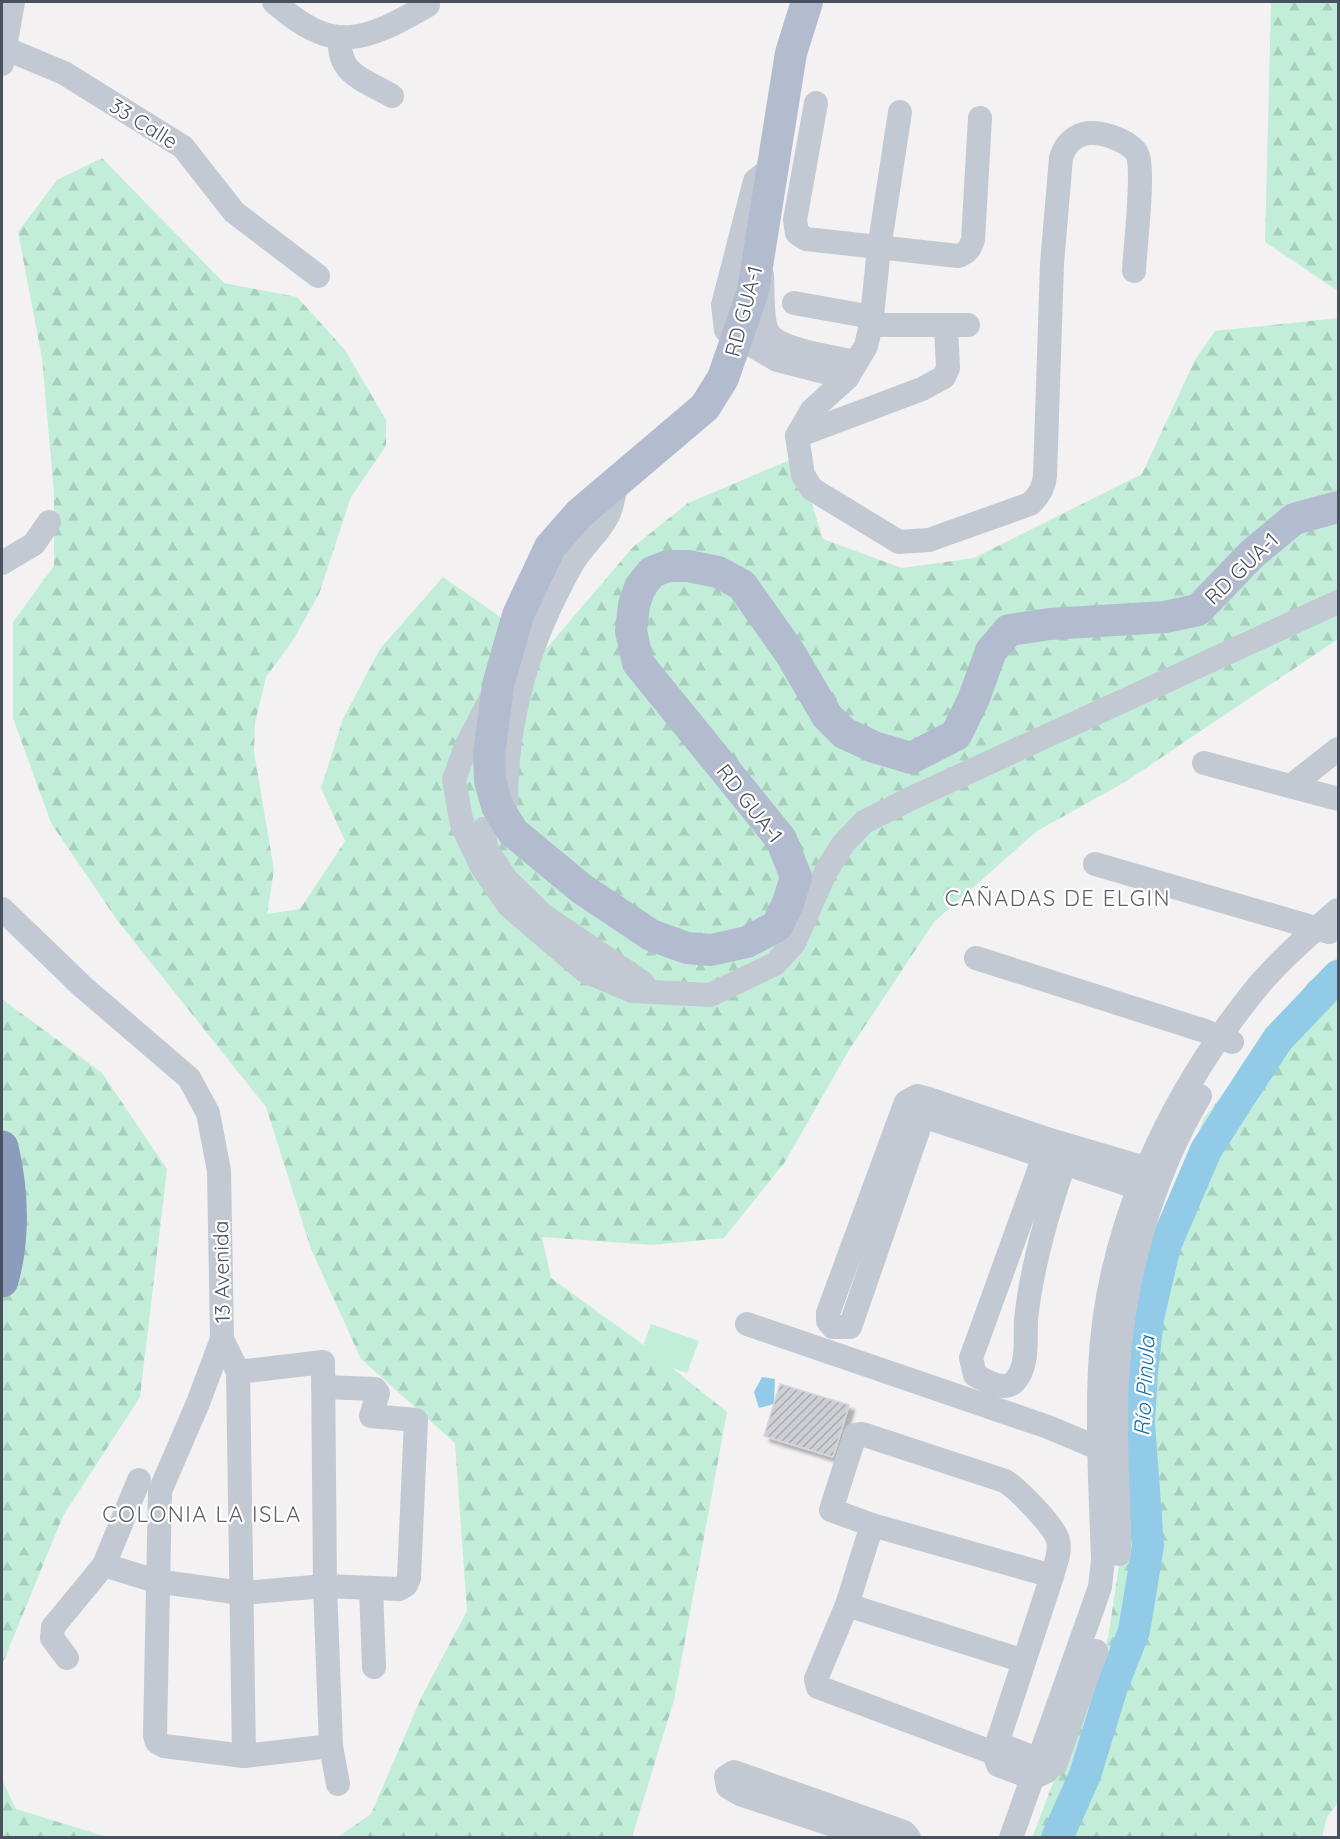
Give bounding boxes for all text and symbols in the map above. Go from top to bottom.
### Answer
street label: 33 Calle [105,92,183,154]
street label: RD GUA-1 [718,263,768,359]
street label: RD GUA-1 [1199,526,1283,610]
street label: RD GUA-1 [711,758,789,848]
district label: CAÑADAS DE ELGIN [945,884,1171,912]
street label: 13 Avenida [207,1221,235,1323]
water label: Río Pinula [1127,1334,1161,1437]
district label: COLONIA LA ISLA [102,1500,302,1528]

